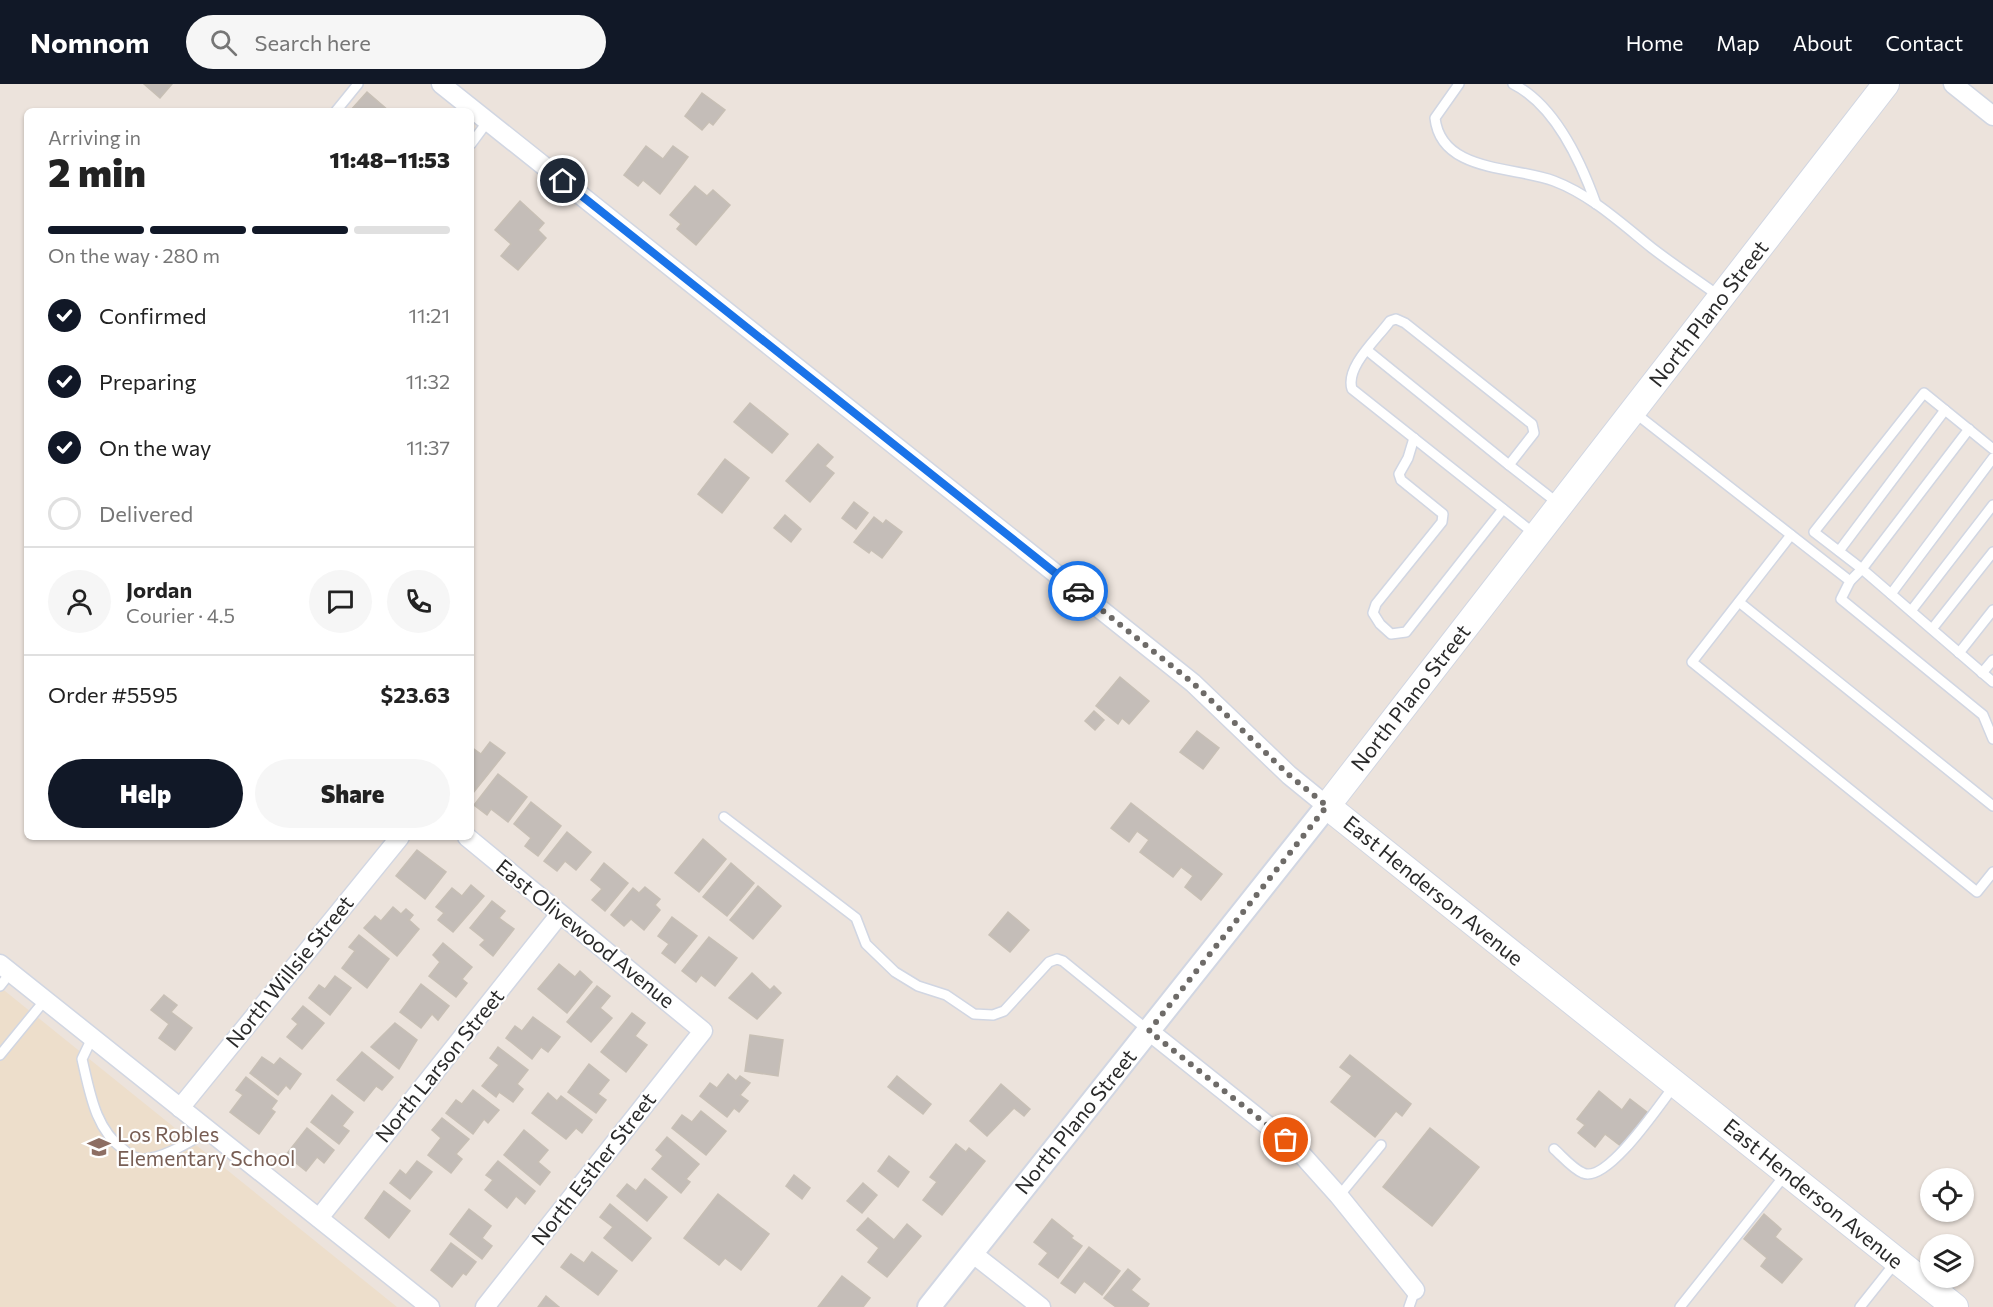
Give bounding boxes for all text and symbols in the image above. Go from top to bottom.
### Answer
search box [186,15,606,69]
text: Nomnom [30,25,150,59]
icon: search [207,26,240,59]
text: Search here [255,29,371,56]
text: Home [1626,30,1683,55]
text: Map [1716,30,1760,55]
text: About [1793,30,1852,55]
text: Contact [1885,30,1963,55]
text: Arriving in [48,125,141,149]
text: 11:48–11:53 [330,146,450,173]
text: 2 min [48,147,146,195]
pin [537,155,588,206]
icon: home [546,164,579,197]
street label: North Plano Street [1643,235,1773,391]
text: On the way · 280 m [48,243,220,267]
icon: check [48,299,81,332]
text: Confirmed [99,302,206,329]
text: 11:21 [409,303,450,327]
icon: check [48,365,81,398]
text: Preparing [99,368,196,395]
text: 11:32 [406,369,450,393]
icon: check [48,431,81,464]
text: On the way [99,434,211,461]
text: 11:37 [406,435,450,459]
text: Delivered [99,500,193,527]
courier [1048,561,1108,621]
button: person [48,570,111,633]
button: chat [309,570,372,633]
button: phone [387,570,450,633]
icon: car [1062,575,1095,608]
text: Jordan [126,576,192,603]
text: Courier · 4.5 [126,603,235,627]
street label: North Plano Street [1345,619,1475,775]
text: Order #5595 [48,681,178,708]
text: $23.63 [381,681,450,708]
button: Help [48,759,243,828]
button: Share [255,759,450,828]
street label: East Henderson Avenue [1339,810,1529,970]
street label: East Olivewood Avenue [492,853,680,1013]
street label: North Willsie Street [220,890,358,1052]
street label: North Larson Street [369,983,508,1147]
street label: North Plano Street [1009,1044,1141,1198]
street label: North Esther Street [525,1087,660,1249]
street label: East Henderson Avenue [1719,1113,1909,1273]
pin [1260,1114,1311,1165]
place label: Los Robles Elementary School [117,1121,295,1170]
icon: bag [1269,1123,1302,1156]
school or university icon: Los Robles Elementary School [86,1134,112,1160]
map controls [1920,1168,1974,1288]
button: locate [1920,1168,1974,1222]
button: layers [1920,1234,1974,1288]

